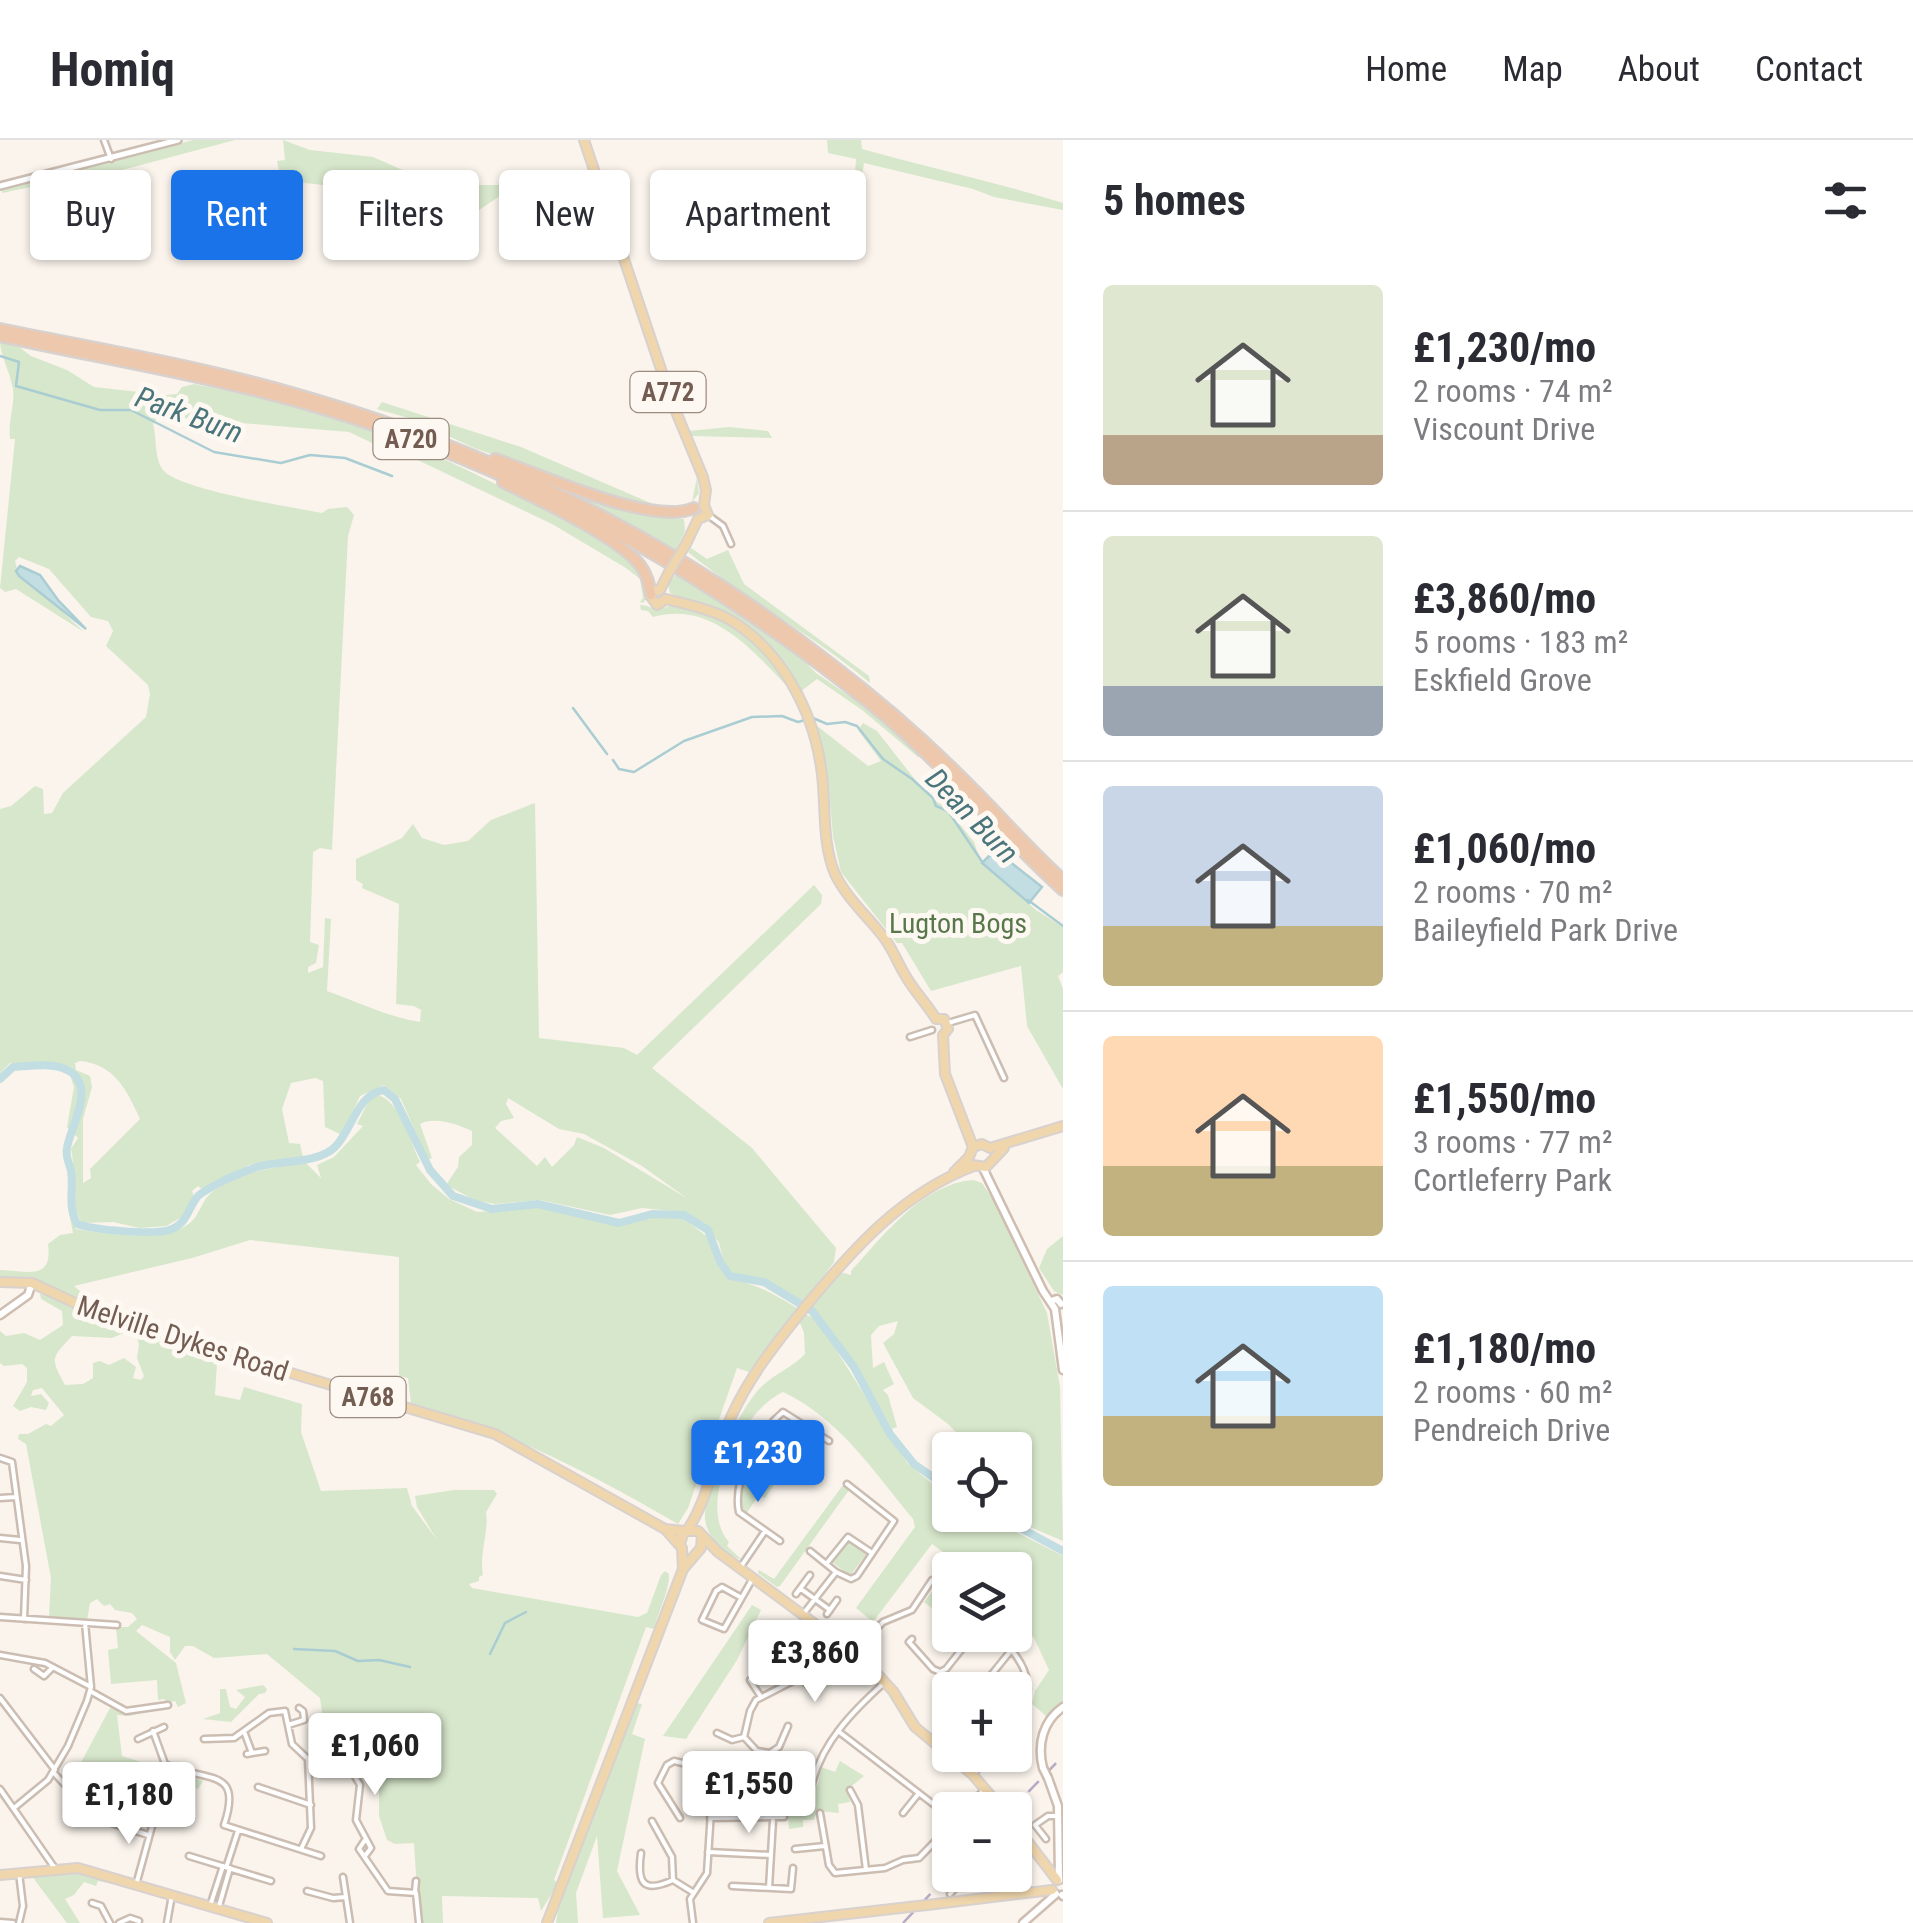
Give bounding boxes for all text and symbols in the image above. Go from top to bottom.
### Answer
text: Homiq [50,41,175,98]
text: Home [1365,49,1447,90]
text: Map [1502,49,1563,90]
text: About [1618,49,1700,90]
text: Contact [1755,49,1863,90]
chip: Buy [30,170,151,260]
chip: Rent [171,170,303,260]
chip: Filters [323,170,479,260]
chip: New [499,170,630,260]
chip: Apartment [650,170,866,260]
icon: filters [1818,173,1873,228]
text: 5 homes [1103,176,1246,225]
text: £1,230/mo [1413,323,1596,372]
icon: home [1183,325,1303,445]
road number: A772 [630,372,706,412]
text: 2 rooms · 74 m² [1413,372,1612,410]
water label: Park Burn [131,379,248,450]
text: Viscount Drive [1413,410,1595,448]
road number: A720 [374,419,448,459]
text: £3,860/mo [1413,574,1596,623]
icon: home [1183,576,1303,696]
text: 5 rooms · 183 m² [1413,623,1628,661]
text: Eskfield Grove [1413,661,1592,699]
water label: Dean Burn [919,761,1026,870]
text: £1,060/mo [1413,824,1596,873]
icon: home [1183,826,1303,946]
text: 2 rooms · 70 m² [1413,873,1612,911]
park label: Lugton Bogs [889,907,1027,940]
text: Baileyfield Park Drive [1413,911,1678,949]
text: £1,550/mo [1413,1074,1596,1123]
icon: home [1183,1076,1303,1196]
text: 3 rooms · 77 m² [1413,1123,1612,1161]
text: Cortleferry Park [1413,1161,1612,1199]
street label: Melville Dykes Road [73,1289,293,1388]
text: £1,180/mo [1413,1324,1596,1373]
icon: home [1183,1326,1303,1446]
text: 2 rooms · 60 m² [1413,1373,1612,1411]
road number: A768 [330,1377,406,1417]
text: Pendreich Drive [1413,1411,1610,1449]
pin: £1,230 [677,1420,839,1505]
map controls [932,1432,1032,1892]
button: locate [932,1432,1032,1532]
text: £1,230 [713,1433,803,1471]
button: layers [932,1552,1032,1652]
pin: £3,860 [734,1620,896,1705]
text: £3,860 [770,1633,860,1671]
button: + [932,1672,1032,1772]
pin: £1,060 [294,1713,456,1798]
text: £1,060 [330,1726,420,1764]
pin: £1,550 [668,1751,830,1836]
pin: £1,180 [48,1762,210,1847]
text: £1,550 [704,1764,794,1802]
text: £1,180 [84,1775,174,1813]
button: − [932,1792,1032,1892]

